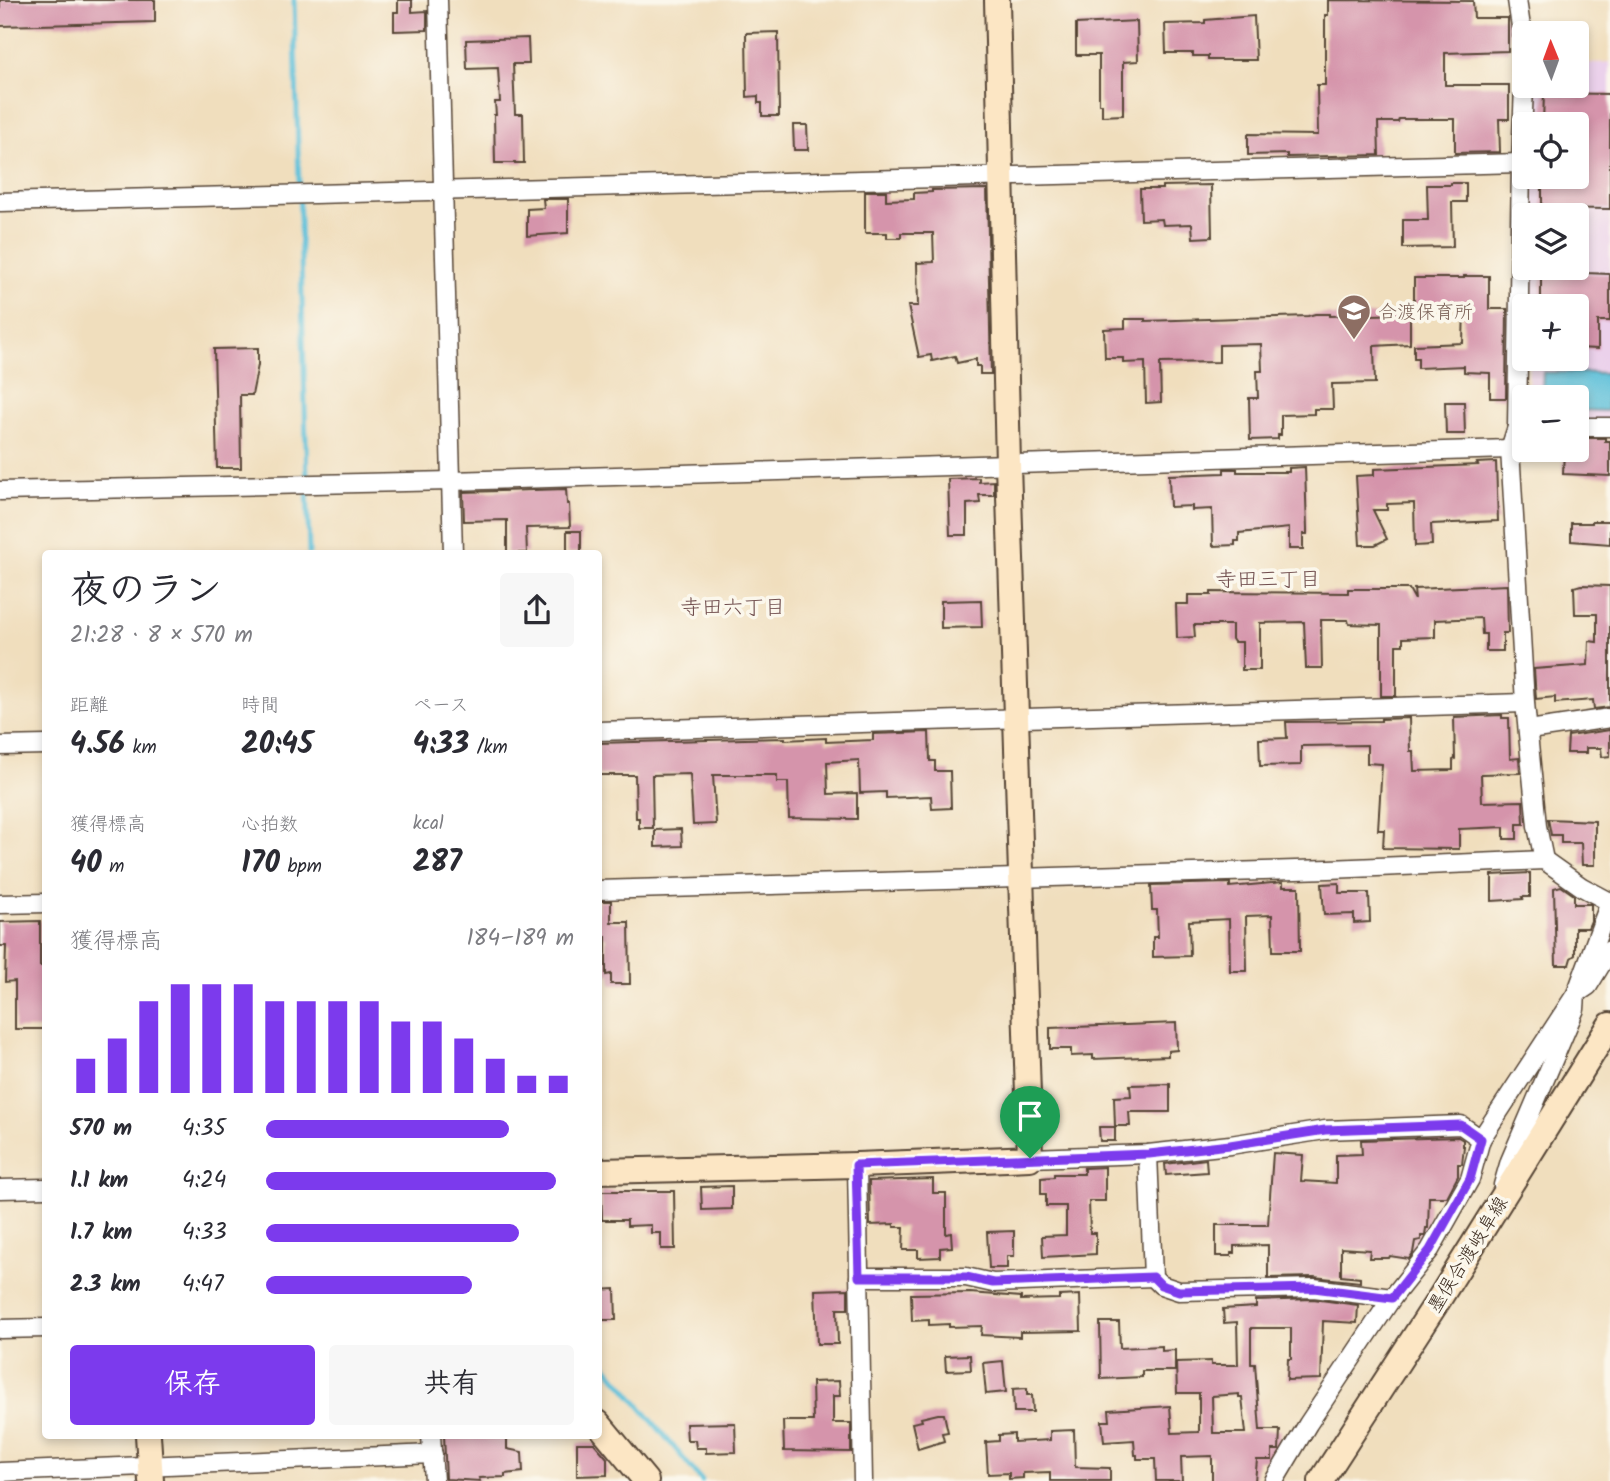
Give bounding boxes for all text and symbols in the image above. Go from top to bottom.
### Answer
north arrow [1512,21,1589,98]
map controls [1512,21,1589,462]
button: locate [1512,112,1589,189]
button: layers [1512,203,1589,280]
school or university icon: 合渡保育所 [1335,292,1373,341]
button: + [1512,294,1589,371]
place label: 合渡保育所 [1378,298,1473,328]
button: − [1512,385,1589,462]
text: 夜のラン [70,562,222,622]
district label: 寺田三丁目 [1216,564,1321,597]
button: share [500,573,574,647]
district label: 寺田六丁目 [681,592,786,625]
text: 21:28 · 8 × 570 m [70,618,253,654]
text: 距離 [70,691,108,721]
text: 時間 [241,691,279,721]
text: ペース [413,691,469,721]
text: 4.56 [70,721,125,769]
text: 20:45 [241,721,313,769]
text: 4:33 [413,721,469,769]
text: km [125,733,157,763]
text: /km [469,733,508,763]
text: kcal [413,809,444,839]
text: 獲得標高 [70,810,146,840]
text: 心拍数 [241,810,298,840]
text: 287 [413,839,462,887]
text: 40 [70,840,102,888]
text: 170 [241,840,280,888]
text: m [102,852,125,882]
text: bpm [280,852,322,882]
text: 184–189 m [466,921,574,957]
text: 獲得標高 [70,924,162,960]
pin [1000,1086,1060,1158]
icon: arrive [1011,1097,1049,1135]
text: 570 m [70,1111,132,1147]
text: 4:35 [182,1111,226,1147]
text: 1.1 km [70,1163,128,1199]
text: 4:24 [182,1163,226,1199]
street label: 墨俣合渡岐阜線 [1421,1191,1517,1319]
text: 1.7 km [70,1215,132,1251]
text: 4:33 [182,1215,227,1251]
text: 2.3 km [70,1267,140,1303]
text: 4:47 [182,1267,224,1303]
button: 保存 [70,1345,315,1425]
button: 共有 [329,1345,574,1425]

